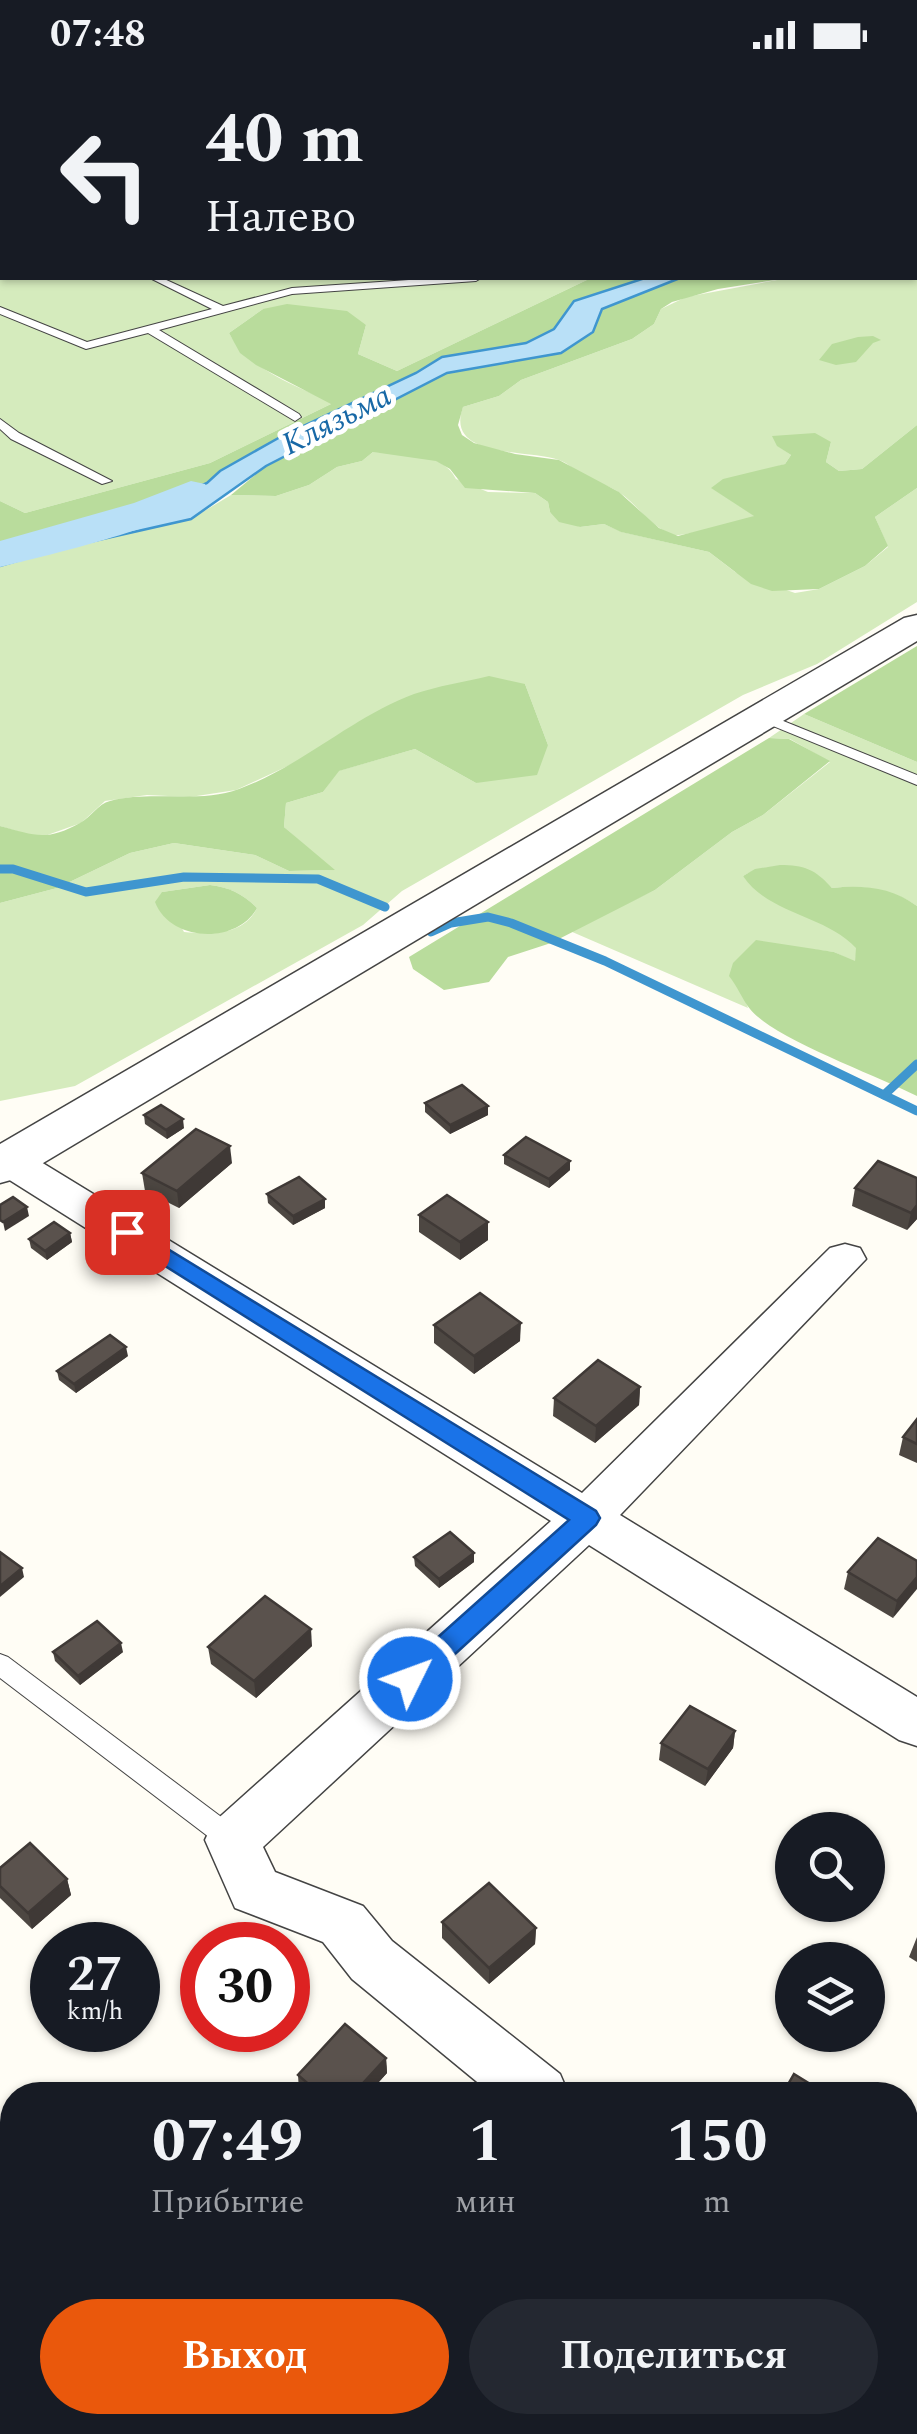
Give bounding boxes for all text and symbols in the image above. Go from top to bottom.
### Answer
text: 07:48 [50,6,145,64]
text: 40 m [205,87,364,193]
icon: left [40,110,170,240]
text: Налево [205,183,356,252]
water label: Клязьма [273,372,400,469]
pin [85,1190,170,1275]
icon: arrive [100,1205,155,1260]
position arrow [358,1627,462,1731]
map controls [775,1812,885,2052]
button: search [775,1812,885,1922]
speed limit sign: 30 [180,1922,310,2052]
text: 27 [67,1937,123,2013]
button: layers [775,1942,885,2052]
text: km/h [67,1993,123,2031]
text: 07:49 [152,2096,303,2188]
text: 1 [469,2096,502,2188]
text: 150 [666,2096,767,2188]
text: Прибытие [151,2178,304,2227]
text: мин [455,2178,516,2227]
text: m [703,2178,731,2227]
button: Выход [40,2299,449,2414]
button: Поделиться [469,2299,878,2414]

